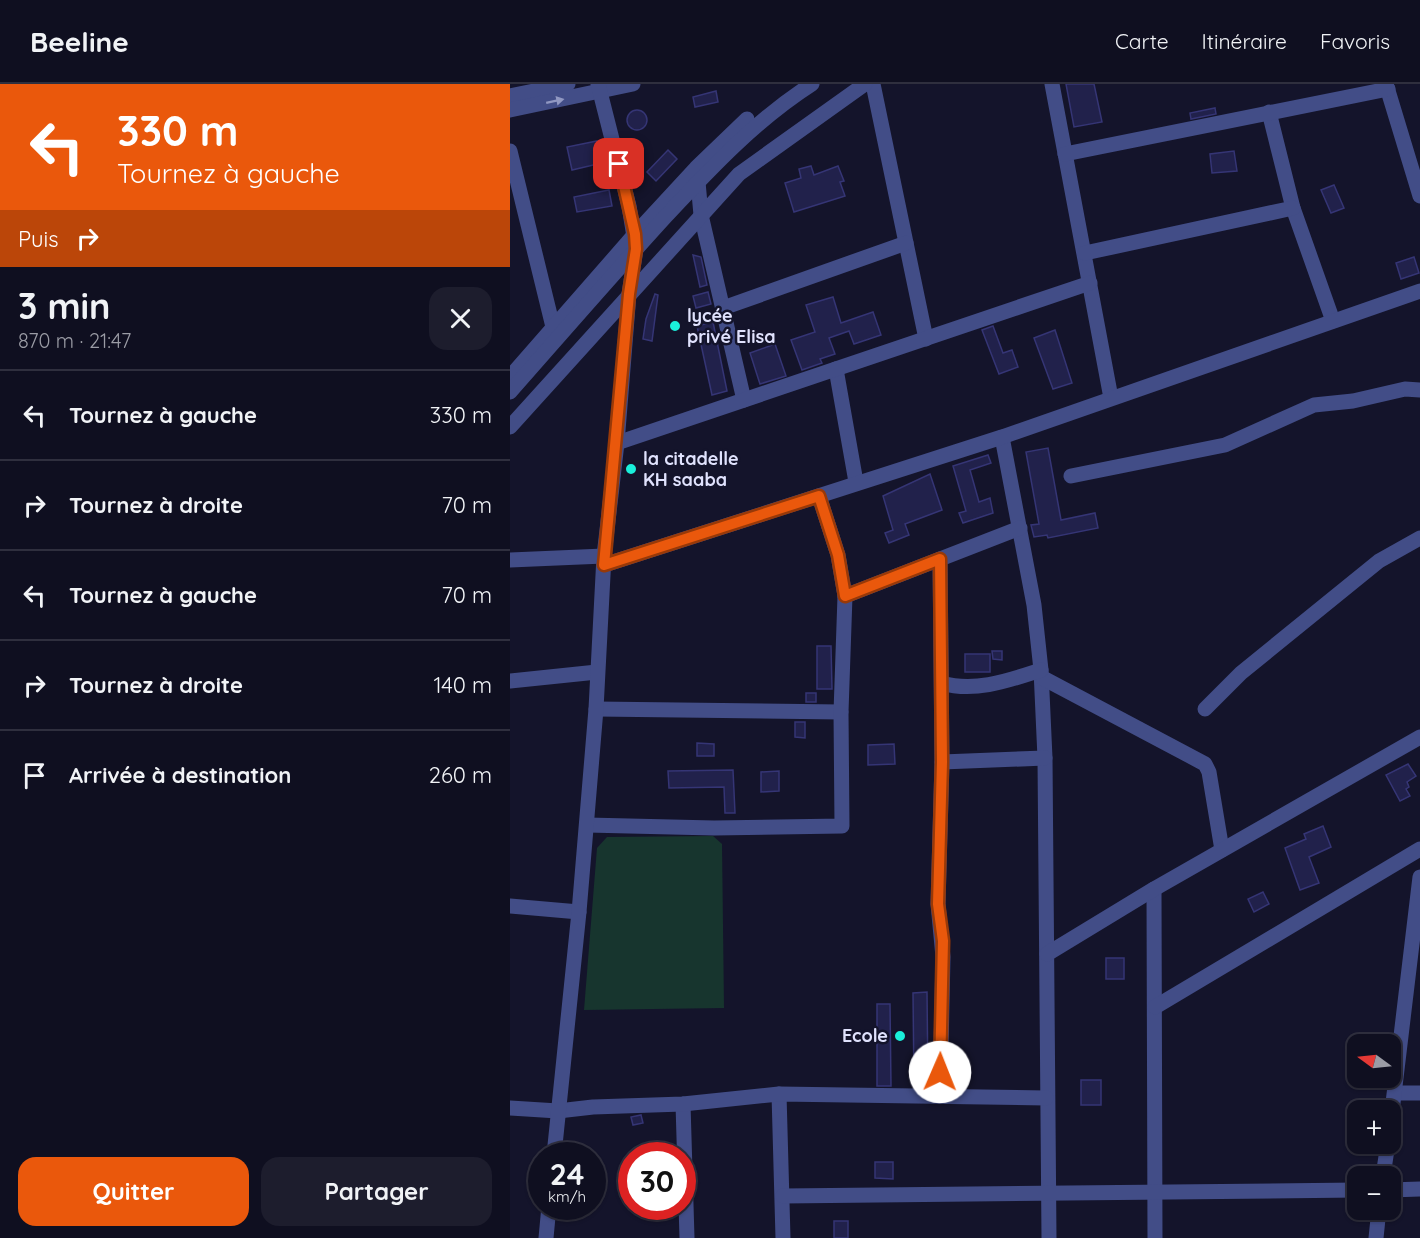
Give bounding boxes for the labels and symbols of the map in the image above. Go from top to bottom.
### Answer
one-way arrow [546,96,565,105]
pin [593,138,644,189]
place label: lycée privé Elisa [687,304,776,348]
marker: lycée privé Elisa [668,319,682,333]
place label: la citadelle KH saaba [643,447,739,491]
marker: la citadelle KH saaba [624,462,638,476]
place label: Ecole [842,1024,888,1047]
marker: Ecole [893,1029,907,1043]
north arrow [1347,1034,1401,1088]
position arrow [908,1040,972,1104]
speed limit sign: 30 [618,1142,696,1220]

